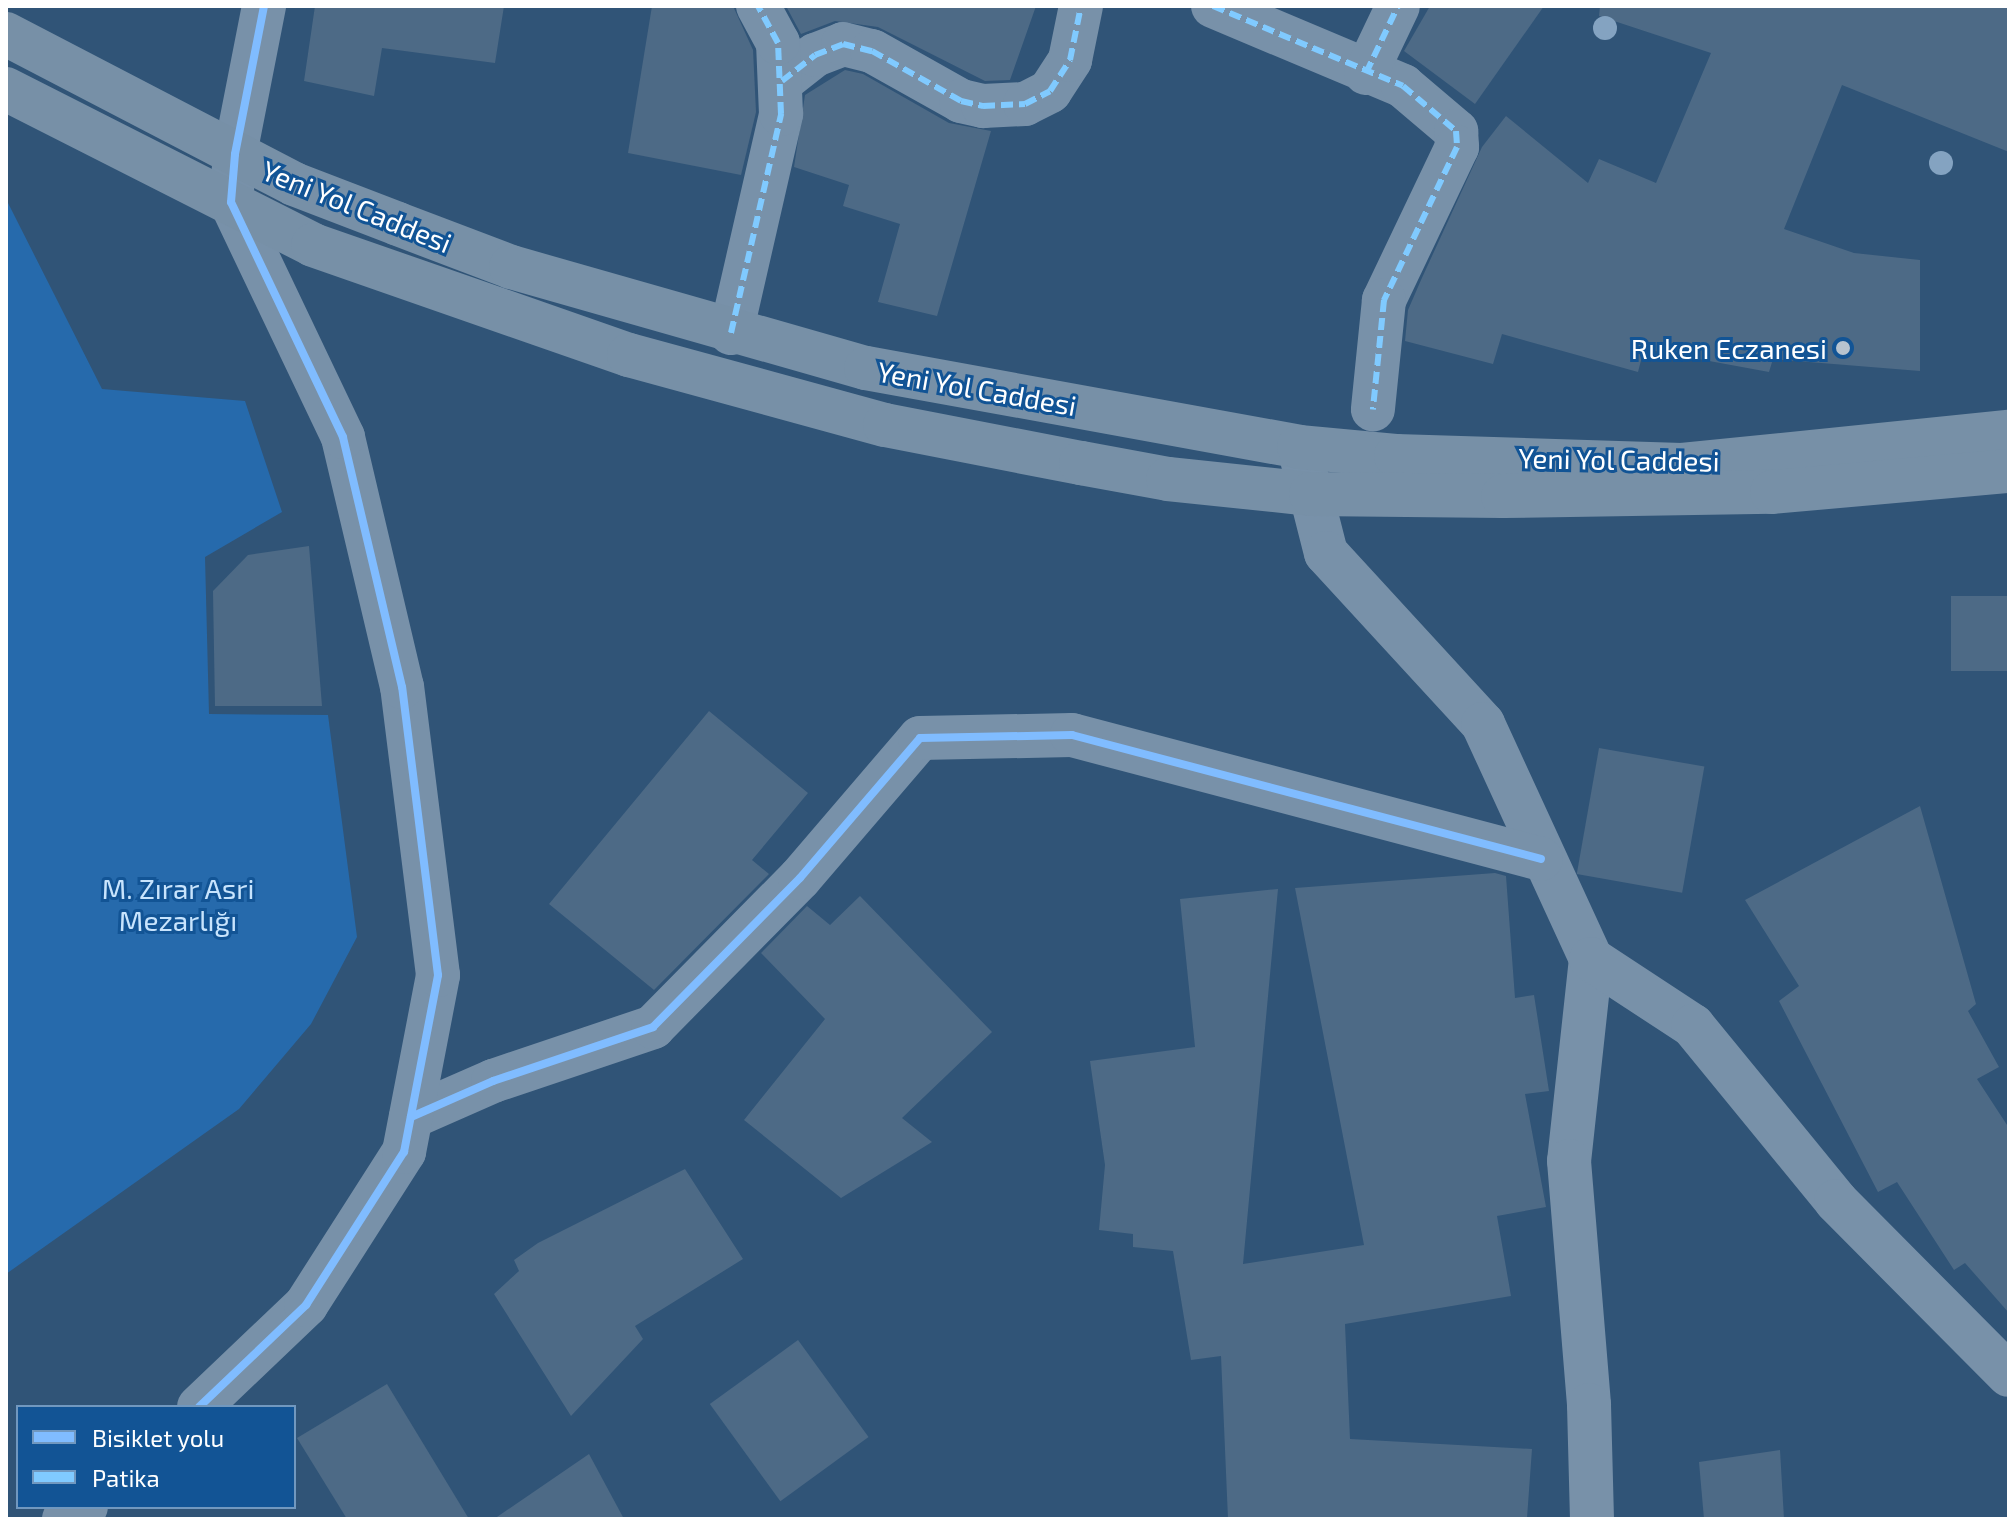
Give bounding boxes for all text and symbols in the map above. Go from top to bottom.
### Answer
street label: Yeni Yol Caddesi [257,152,457,260]
place label: Ruken Eczanesi [1631,331,1827,365]
marker: Ruken Eczanesi [1834,339,1852,357]
street label: Yeni Yol Caddesi [874,354,1080,422]
street label: Yeni Yol Caddesi [1517,440,1721,478]
park label: M. Zırar Asri Mezarlığı [101,871,255,937]
legend [16,1405,296,1509]
text: Bisiklet yolu [92,1423,224,1452]
text: Patika [92,1463,160,1492]

